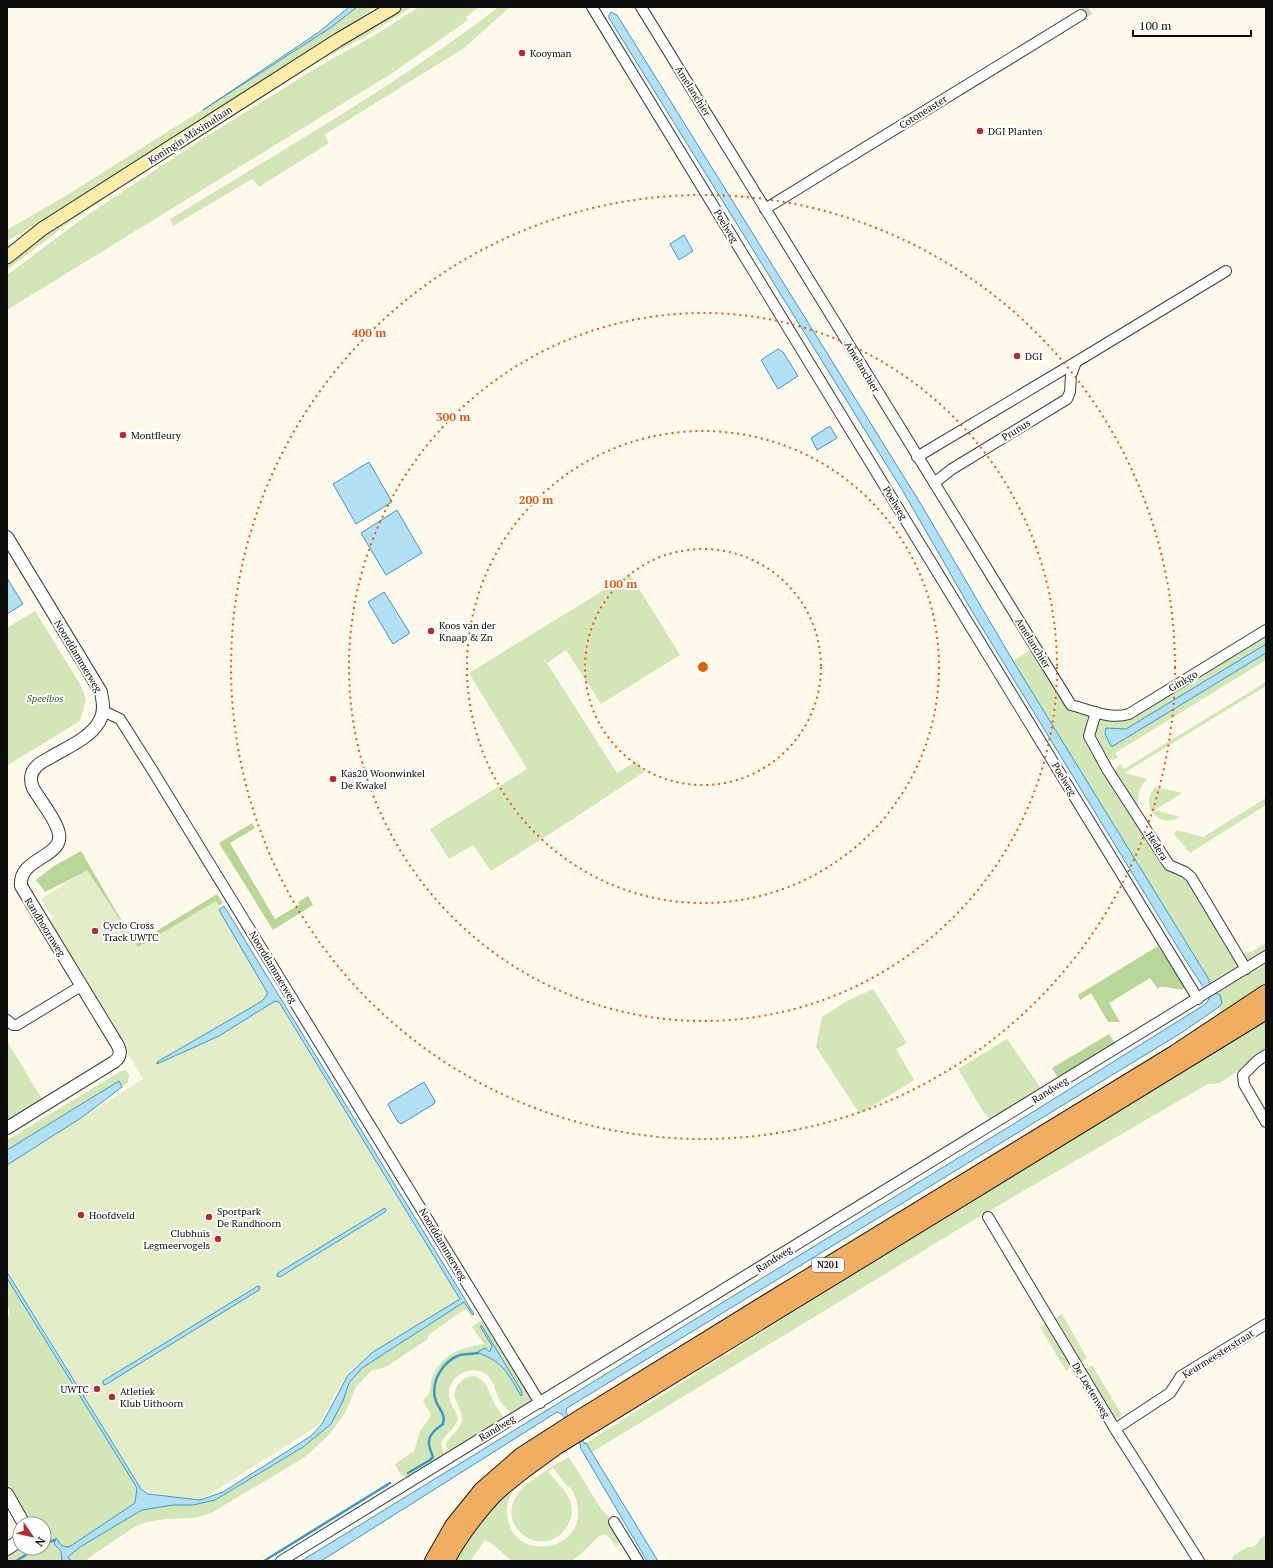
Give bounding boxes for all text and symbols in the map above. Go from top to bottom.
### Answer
scale bar [1133,12,1251,38]
text: 100 m [1139,18,1172,33]
place label: Kooyman [530,47,572,60]
marker: Kooyman [517,48,527,58]
street label: Amelanchier [672,63,714,119]
street label: Cotoneaster [897,92,949,132]
street label: Koningin Máximalaan [145,103,235,167]
place label: DGI Planten [988,125,1043,138]
marker: DGI Planten [975,126,985,136]
street label: Poelweg [711,207,741,246]
text: 400 m [352,325,386,340]
street label: Amelanchier [842,339,882,395]
place label: DGI [1025,350,1043,363]
marker: DGI [1012,351,1022,361]
text: 300 m [436,409,470,424]
street label: Prunus [999,416,1033,444]
place label: Montfleury [131,429,182,442]
marker: Montfleury [118,430,128,440]
street label: Poelweg [880,484,910,523]
text: 200 m [519,492,553,507]
text: 100 m [603,576,637,591]
street label: Amelanchier [1012,615,1054,671]
street label: Noorddammerweg [51,617,105,695]
place label: Koos van der Knaap & Zn [439,619,496,644]
marker: Koos van der Knaap & Zn [426,626,436,636]
centre of rings [696,660,710,674]
street label: Ginkgo [1166,667,1200,695]
park label: Speelbos [26,692,64,705]
street label: Poelweg [1049,760,1079,799]
place label: Kas20 Woonwinkel De Kwakel [341,767,425,792]
marker: Kas20 Woonwinkel De Kwakel [328,774,338,784]
street label: Hedera [1143,829,1171,863]
street label: Randhoornweg [22,895,69,960]
place label: Cyclo Cross Track UWTC [103,919,158,944]
marker: Cyclo Cross Track UWTC [90,926,100,936]
street label: Noorddammerweg [246,928,300,1006]
street label: Randweg [1029,1073,1071,1106]
place label: Sportpark De Randhoorn [217,1205,281,1230]
street label: Noorddammerweg [416,1205,470,1283]
place label: Hoofdveld [89,1209,135,1222]
marker: Hoofdveld [76,1210,86,1220]
marker: Sportpark De Randhoorn [204,1212,214,1222]
place label: Clubhuis Legmeervogels [143,1227,210,1252]
marker: Clubhuis Legmeervogels [213,1234,223,1244]
street label: Randweg [753,1242,795,1275]
road number: N201 [812,1258,844,1272]
street label: Keurmeesterstraat [1180,1327,1256,1381]
street label: De Loetenweg [1069,1360,1113,1421]
place label: UWTC [61,1383,89,1396]
marker: UWTC [92,1384,102,1394]
place label: Atletiek Klub Uithoorn [120,1385,183,1410]
marker: Atletiek Klub Uithoorn [107,1392,117,1402]
street label: Randweg [476,1412,518,1444]
north arrow [12,1516,52,1556]
text: N [32,1534,48,1550]

